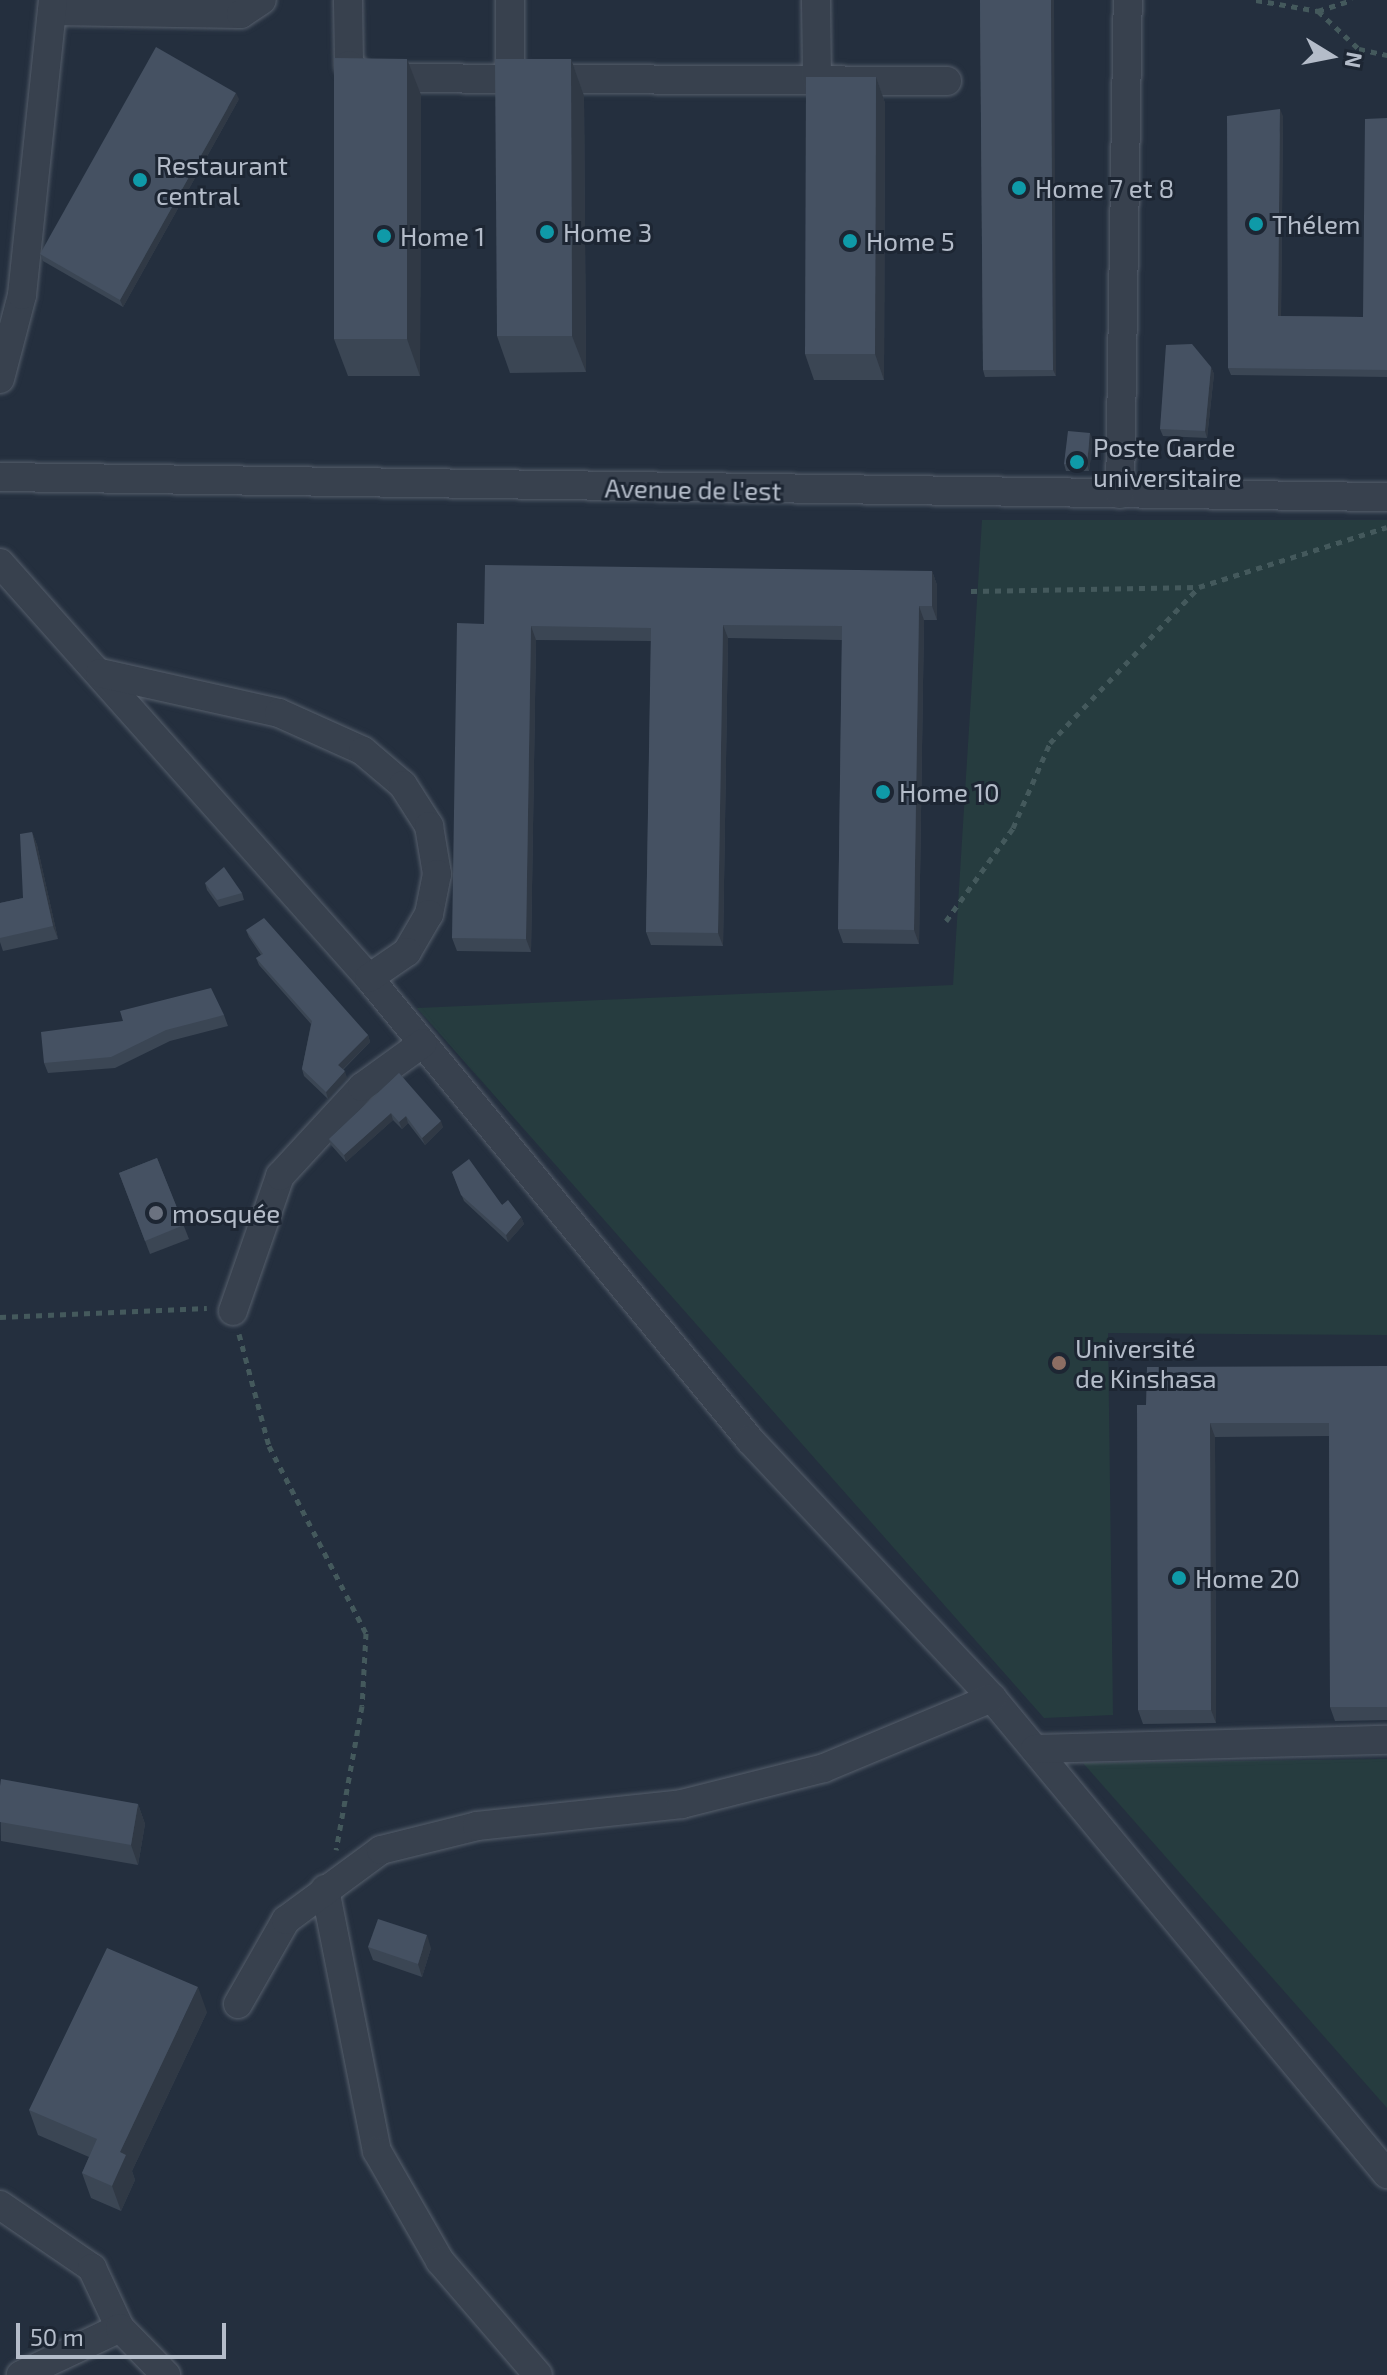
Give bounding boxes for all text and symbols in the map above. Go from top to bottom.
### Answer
north arrow [1291,16,1371,96]
text: N [1340,50,1369,70]
place label: Restaurant central [156,149,288,210]
marker: Restaurant central [131,171,149,189]
place label: Home 7 et 8 [1035,172,1174,204]
marker: Home 7 et 8 [1010,179,1028,197]
place label: Thélem [1272,208,1361,240]
marker: Thélem [1247,215,1265,233]
place label: Home 3 [563,216,652,248]
place label: Home 1 [400,220,485,252]
marker: Home 3 [538,223,556,241]
place label: Home 5 [866,225,955,257]
marker: Home 1 [375,227,393,245]
marker: Home 5 [841,232,859,250]
place label: Poste Garde universitaire [1093,431,1242,492]
marker: Poste Garde universitaire [1068,453,1086,471]
street label: Avenue de l'est [604,472,782,506]
place label: Home 10 [899,776,1000,808]
marker: Home 10 [874,783,892,801]
place label: mosquée [172,1197,280,1229]
marker: mosquée [147,1204,165,1222]
place label: Université de Kinshasa [1075,1332,1217,1394]
marker: Université de Kinshasa [1050,1354,1068,1372]
place label: Home 20 [1195,1562,1300,1594]
marker: Home 20 [1170,1569,1188,1587]
scale bar [20,2307,230,2357]
text: 50 m [30,2322,84,2351]

